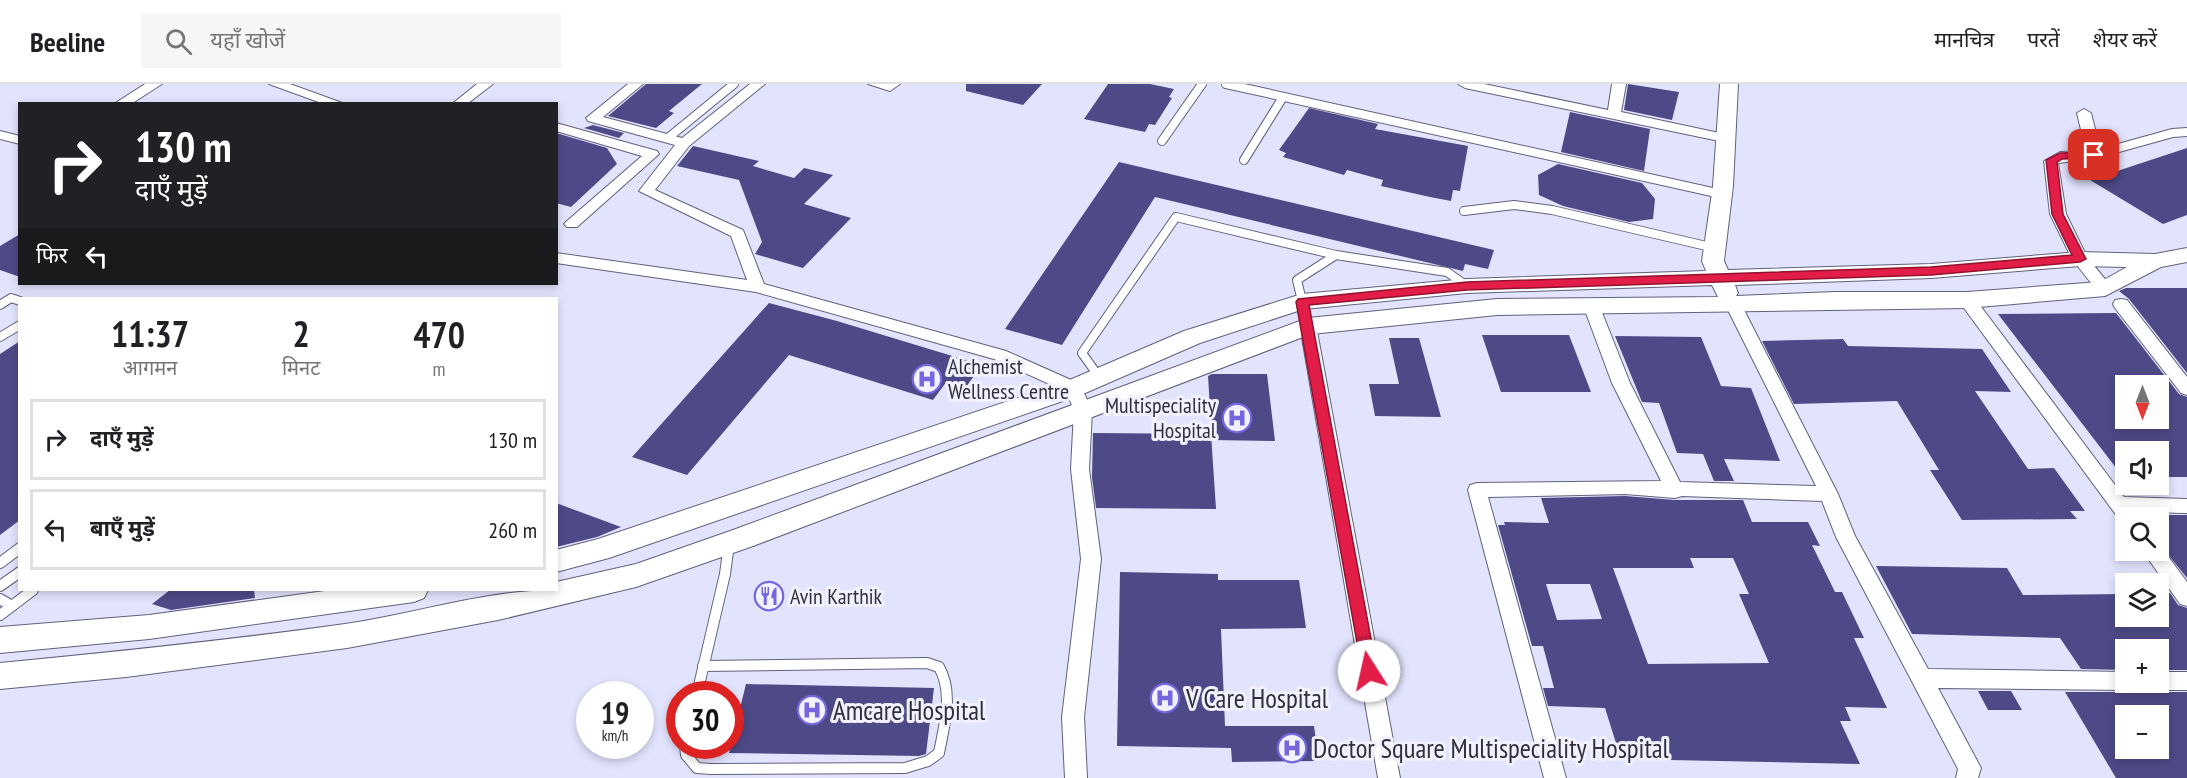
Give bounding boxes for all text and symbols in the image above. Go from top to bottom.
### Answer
search box [141,14,561,68]
text: Beeline [30,23,105,60]
icon: search [162,25,195,58]
text: यहाँ खोजें [210,26,285,54]
text: मानचित्र [1934,26,1994,53]
text: परतें [2027,26,2060,53]
text: शेयर करें [2093,26,2157,53]
text: 130 m [135,119,232,174]
icon: right [36,126,114,204]
pin [2068,129,2119,180]
icon: arrive [2077,138,2110,171]
text: दाएँ मुड़ें [135,172,208,206]
icon: left [80,240,113,273]
text: फिर [36,241,68,269]
text: 11:37 [111,310,189,357]
text: 2 [292,310,310,357]
text: 470 [413,311,465,358]
place label: Alchemist Wellness Centre [948,352,1069,405]
text: आगमन [123,355,177,381]
text: मिनट [282,355,320,381]
text: m [433,356,446,382]
hospital icon: Alchemist Wellness Centre [911,363,943,395]
north arrow [2115,375,2169,429]
map controls [2115,375,2169,759]
place label: Multispeciality Hospital [1105,391,1217,444]
hospital icon: Multispeciality Hospital [1221,402,1253,434]
icon: right [39,423,72,456]
text: दाएँ मुड़ें [90,424,154,452]
text: 130 m [488,426,537,454]
button: sound [2115,441,2169,495]
button: search [2115,507,2169,561]
icon: left [39,513,72,546]
text: बाएँ मुड़ें [90,514,155,542]
text: 260 m [488,516,537,544]
button: layers [2115,573,2169,627]
restaurant icon: Avin Karthik [753,580,785,612]
place label: Avin Karthik [790,582,883,610]
position arrow [1337,639,1401,703]
button: + [2115,639,2169,693]
speed limit sign: 30 [666,681,744,759]
place label: V Care Hospital [1185,681,1329,715]
hospital icon: V Care Hospital [1149,682,1181,714]
text: 19 [601,693,629,732]
place label: Amcare Hospital [833,693,986,727]
hospital icon: Amcare Hospital [796,694,828,726]
button: − [2115,705,2169,759]
text: km/h [602,726,628,745]
place label: Doctor Square Multispeciality Hospital [1313,731,1670,765]
hospital icon: Doctor Square Multispeciality Hospital [1276,732,1308,764]

